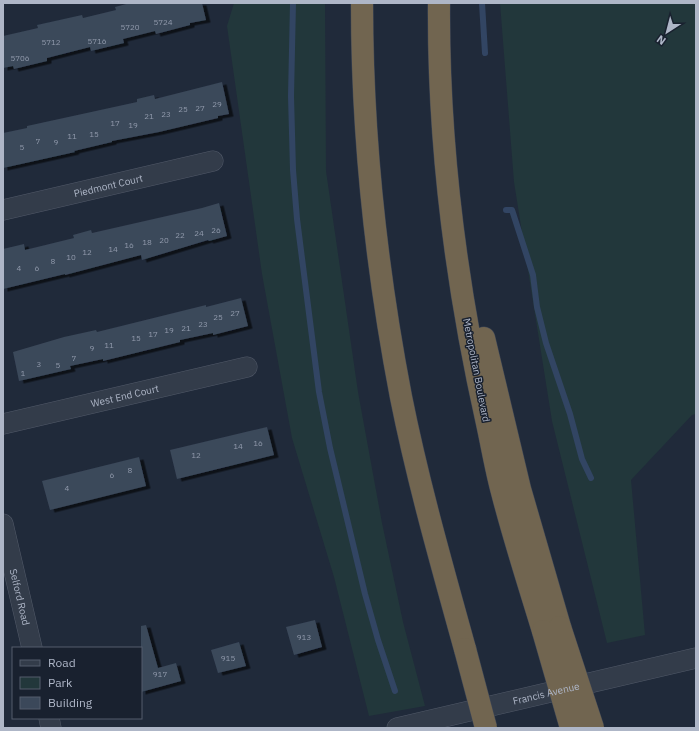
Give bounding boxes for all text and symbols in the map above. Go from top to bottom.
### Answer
north arrow [647,12,687,52]
house number: 5724 [153,17,173,27]
house number: 5720 [120,22,140,32]
text: N [654,32,668,48]
house number: 5716 [87,36,107,46]
house number: 5712 [41,37,61,47]
house number: 5706 [10,53,30,63]
house number: 29 [212,99,222,109]
house number: 27 [195,103,205,113]
house number: 25 [178,104,188,114]
house number: 23 [161,109,171,119]
house number: 21 [144,111,154,121]
house number: 17 [110,118,120,128]
house number: 19 [128,120,138,130]
house number: 15 [89,129,99,139]
house number: 11 [67,131,77,141]
house number: 7 [36,136,41,146]
house number: 9 [54,137,59,147]
house number: 5 [20,142,25,152]
street label: Piedmont Court [72,171,145,200]
house number: 26 [211,225,221,235]
house number: 24 [194,228,204,238]
house number: 22 [175,230,185,240]
house number: 20 [159,235,169,245]
house number: 18 [142,237,152,247]
house number: 16 [124,240,134,250]
house number: 14 [108,244,118,254]
house number: 12 [82,247,92,257]
house number: 10 [66,252,76,262]
house number: 8 [51,256,56,266]
house number: 4 [17,263,22,273]
house number: 6 [35,263,40,273]
house number: 27 [230,308,240,318]
house number: 25 [213,312,223,322]
street label: Metropolitan Boulevard [460,317,493,423]
house number: 23 [198,319,208,329]
house number: 21 [181,323,191,333]
house number: 19 [164,325,174,335]
house number: 17 [148,329,158,339]
house number: 15 [131,333,141,343]
house number: 11 [104,340,114,350]
house number: 9 [90,343,95,353]
house number: 7 [72,353,77,363]
house number: 3 [37,359,42,369]
house number: 5 [56,360,61,370]
house number: 1 [21,368,26,378]
street label: West End Court [90,382,161,410]
house number: 16 [253,438,263,448]
house number: 14 [233,441,243,451]
house number: 12 [191,450,201,460]
house number: 8 [128,465,133,475]
house number: 6 [110,470,115,480]
house number: 4 [65,483,70,493]
street label: Selford Road [7,568,32,627]
house number: 913 [297,632,311,642]
legend [12,647,142,719]
house number: 915 [221,653,235,663]
text: Road [48,655,76,670]
house number: 917 [153,669,167,679]
text: Park [48,675,73,690]
street label: Francis Avenue [511,679,581,708]
text: Building [48,695,93,710]

